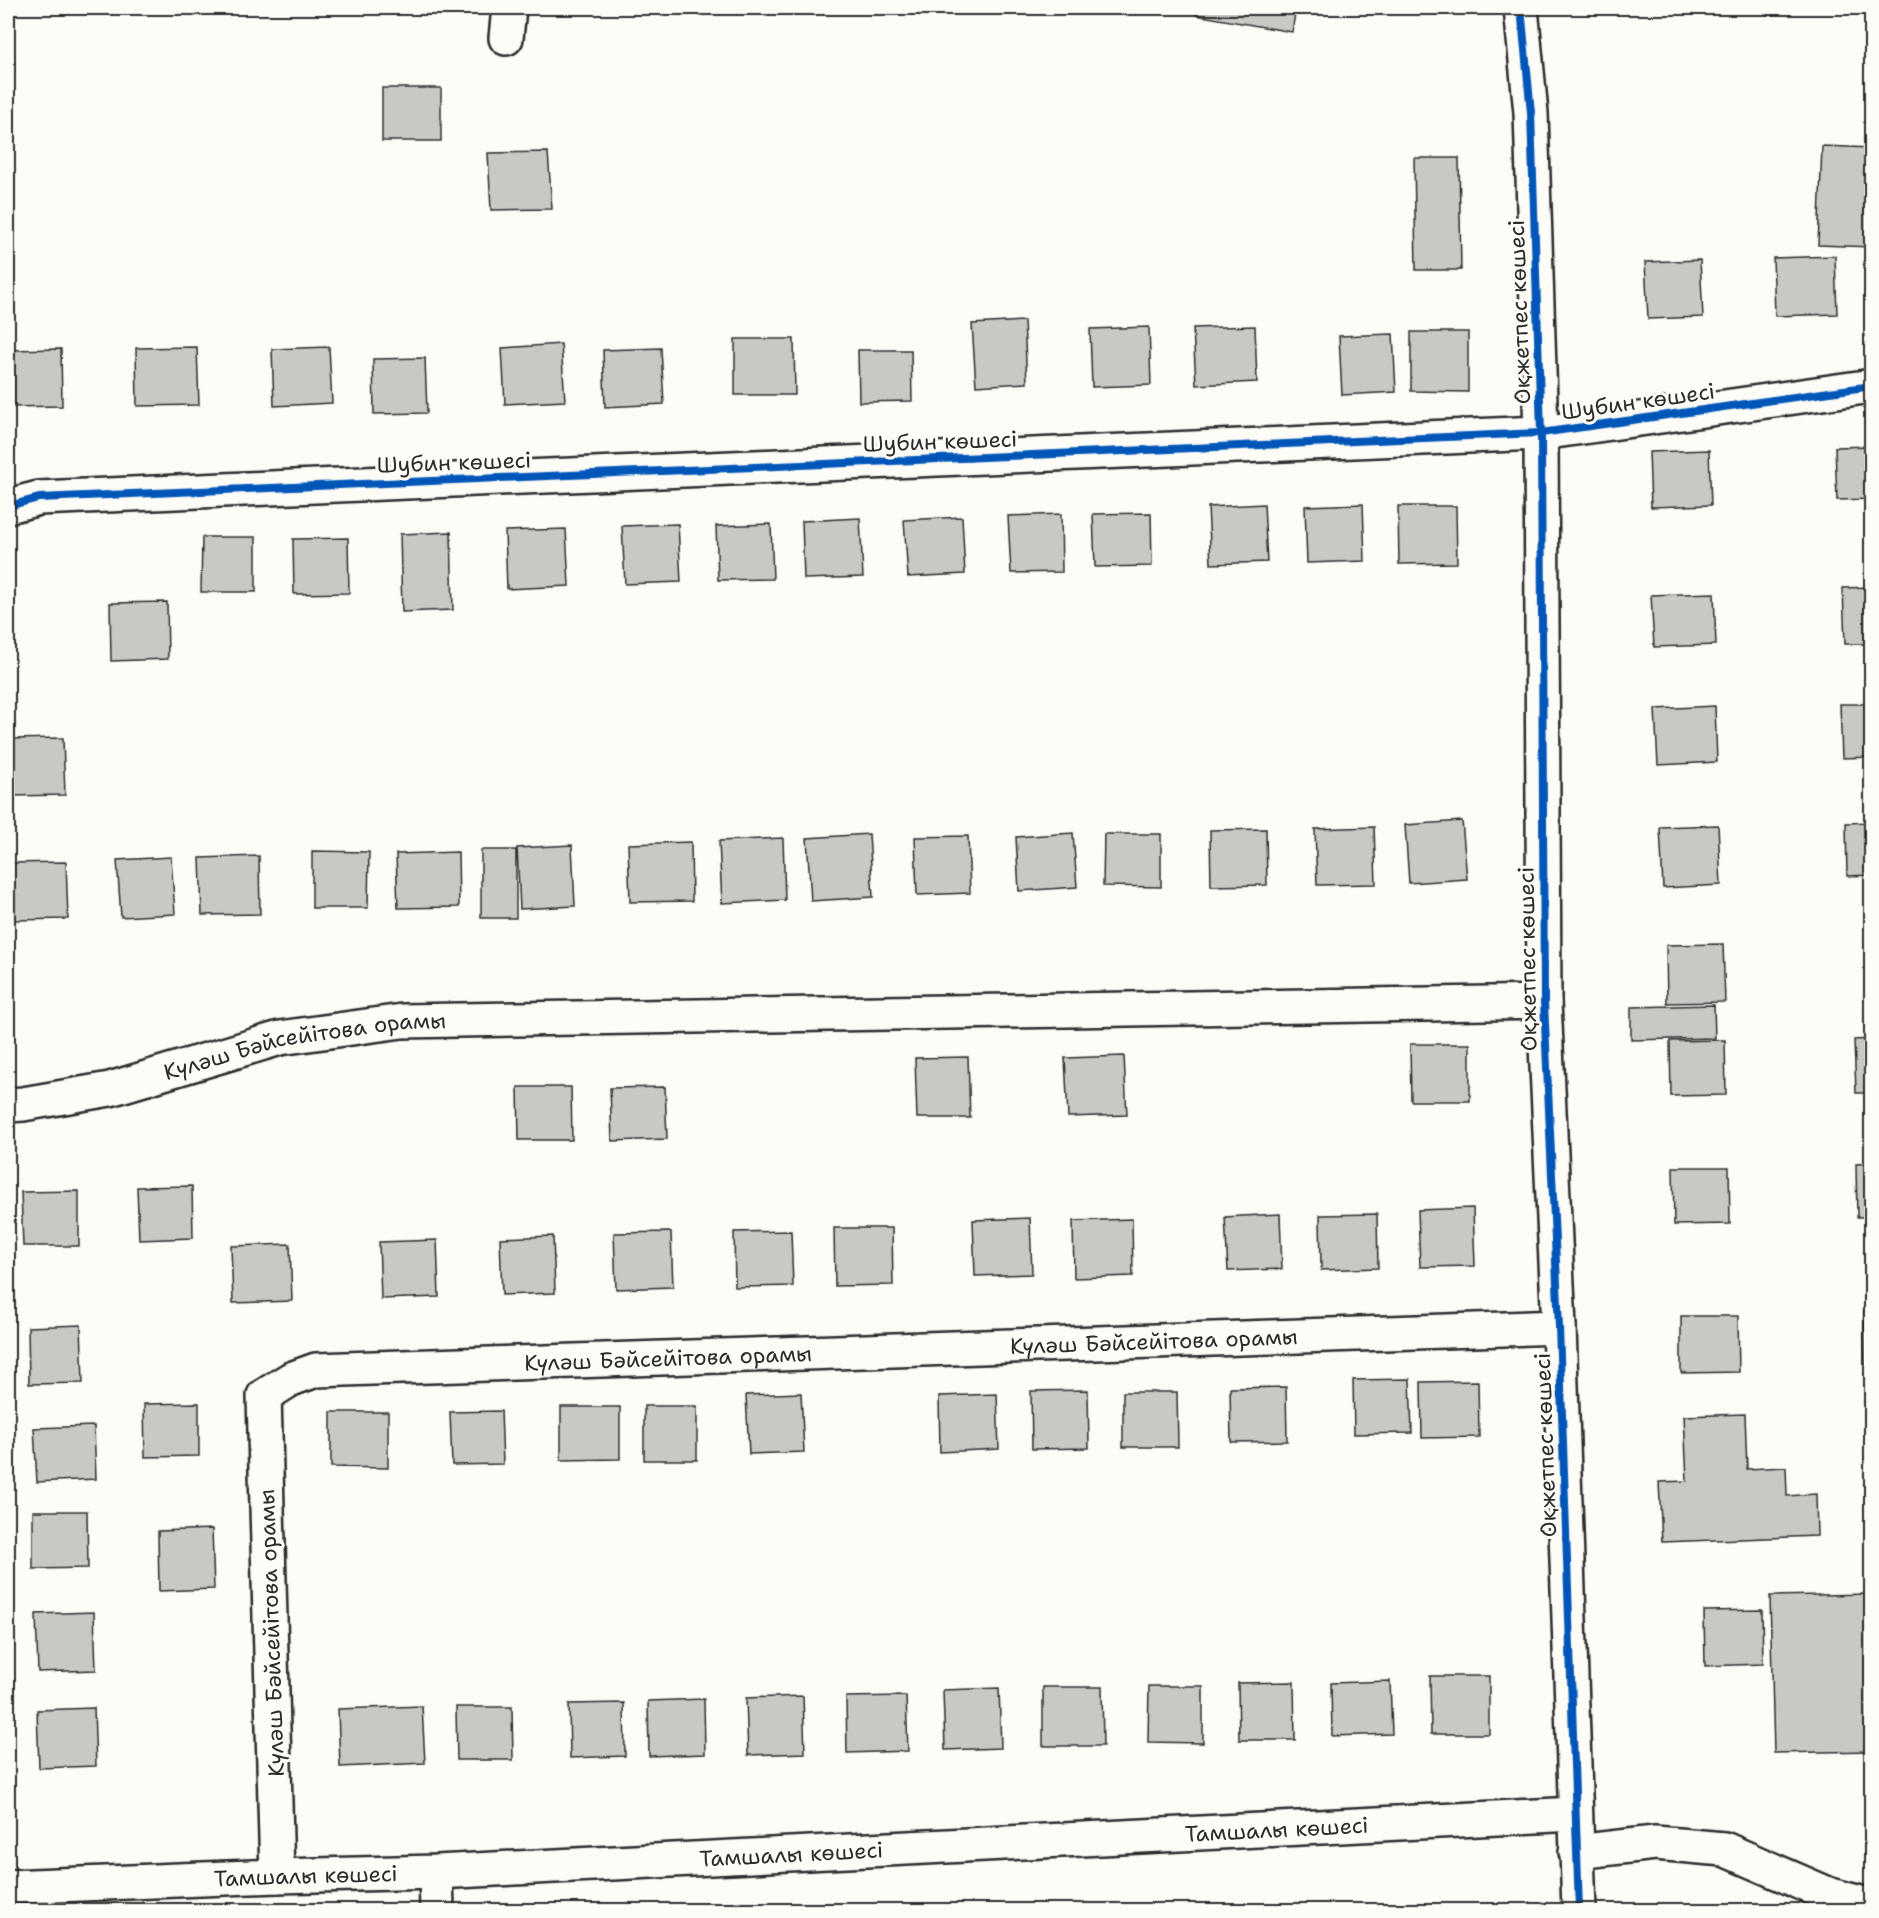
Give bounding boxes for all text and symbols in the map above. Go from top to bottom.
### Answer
street label: Оқжетпес көшесі [1502,219,1537,405]
street label: Шубин көшесі [1559,376,1717,427]
street label: Шубин көшесі [862,424,1018,459]
street label: Шубин көшесі [376,445,532,480]
street label: Оқжетпес көшесі [1511,866,1544,1052]
street label: Күләш Бәйсейітова орамы [160,1006,446,1087]
street label: Күләш Бәйсейітова орамы [1009,1322,1298,1361]
street label: Күләш Бәйсейітова орамы [524,1339,813,1378]
street label: Оқжетпес көшесі [1528,1352,1563,1538]
street label: Күләш Бәйсейітова орамы [252,1489,291,1777]
street label: Тамшалы көшесі [1184,1811,1369,1849]
street label: Тамшалы көшесі [699,1835,884,1874]
street label: Тамшалы көшесі [213,1859,398,1894]

